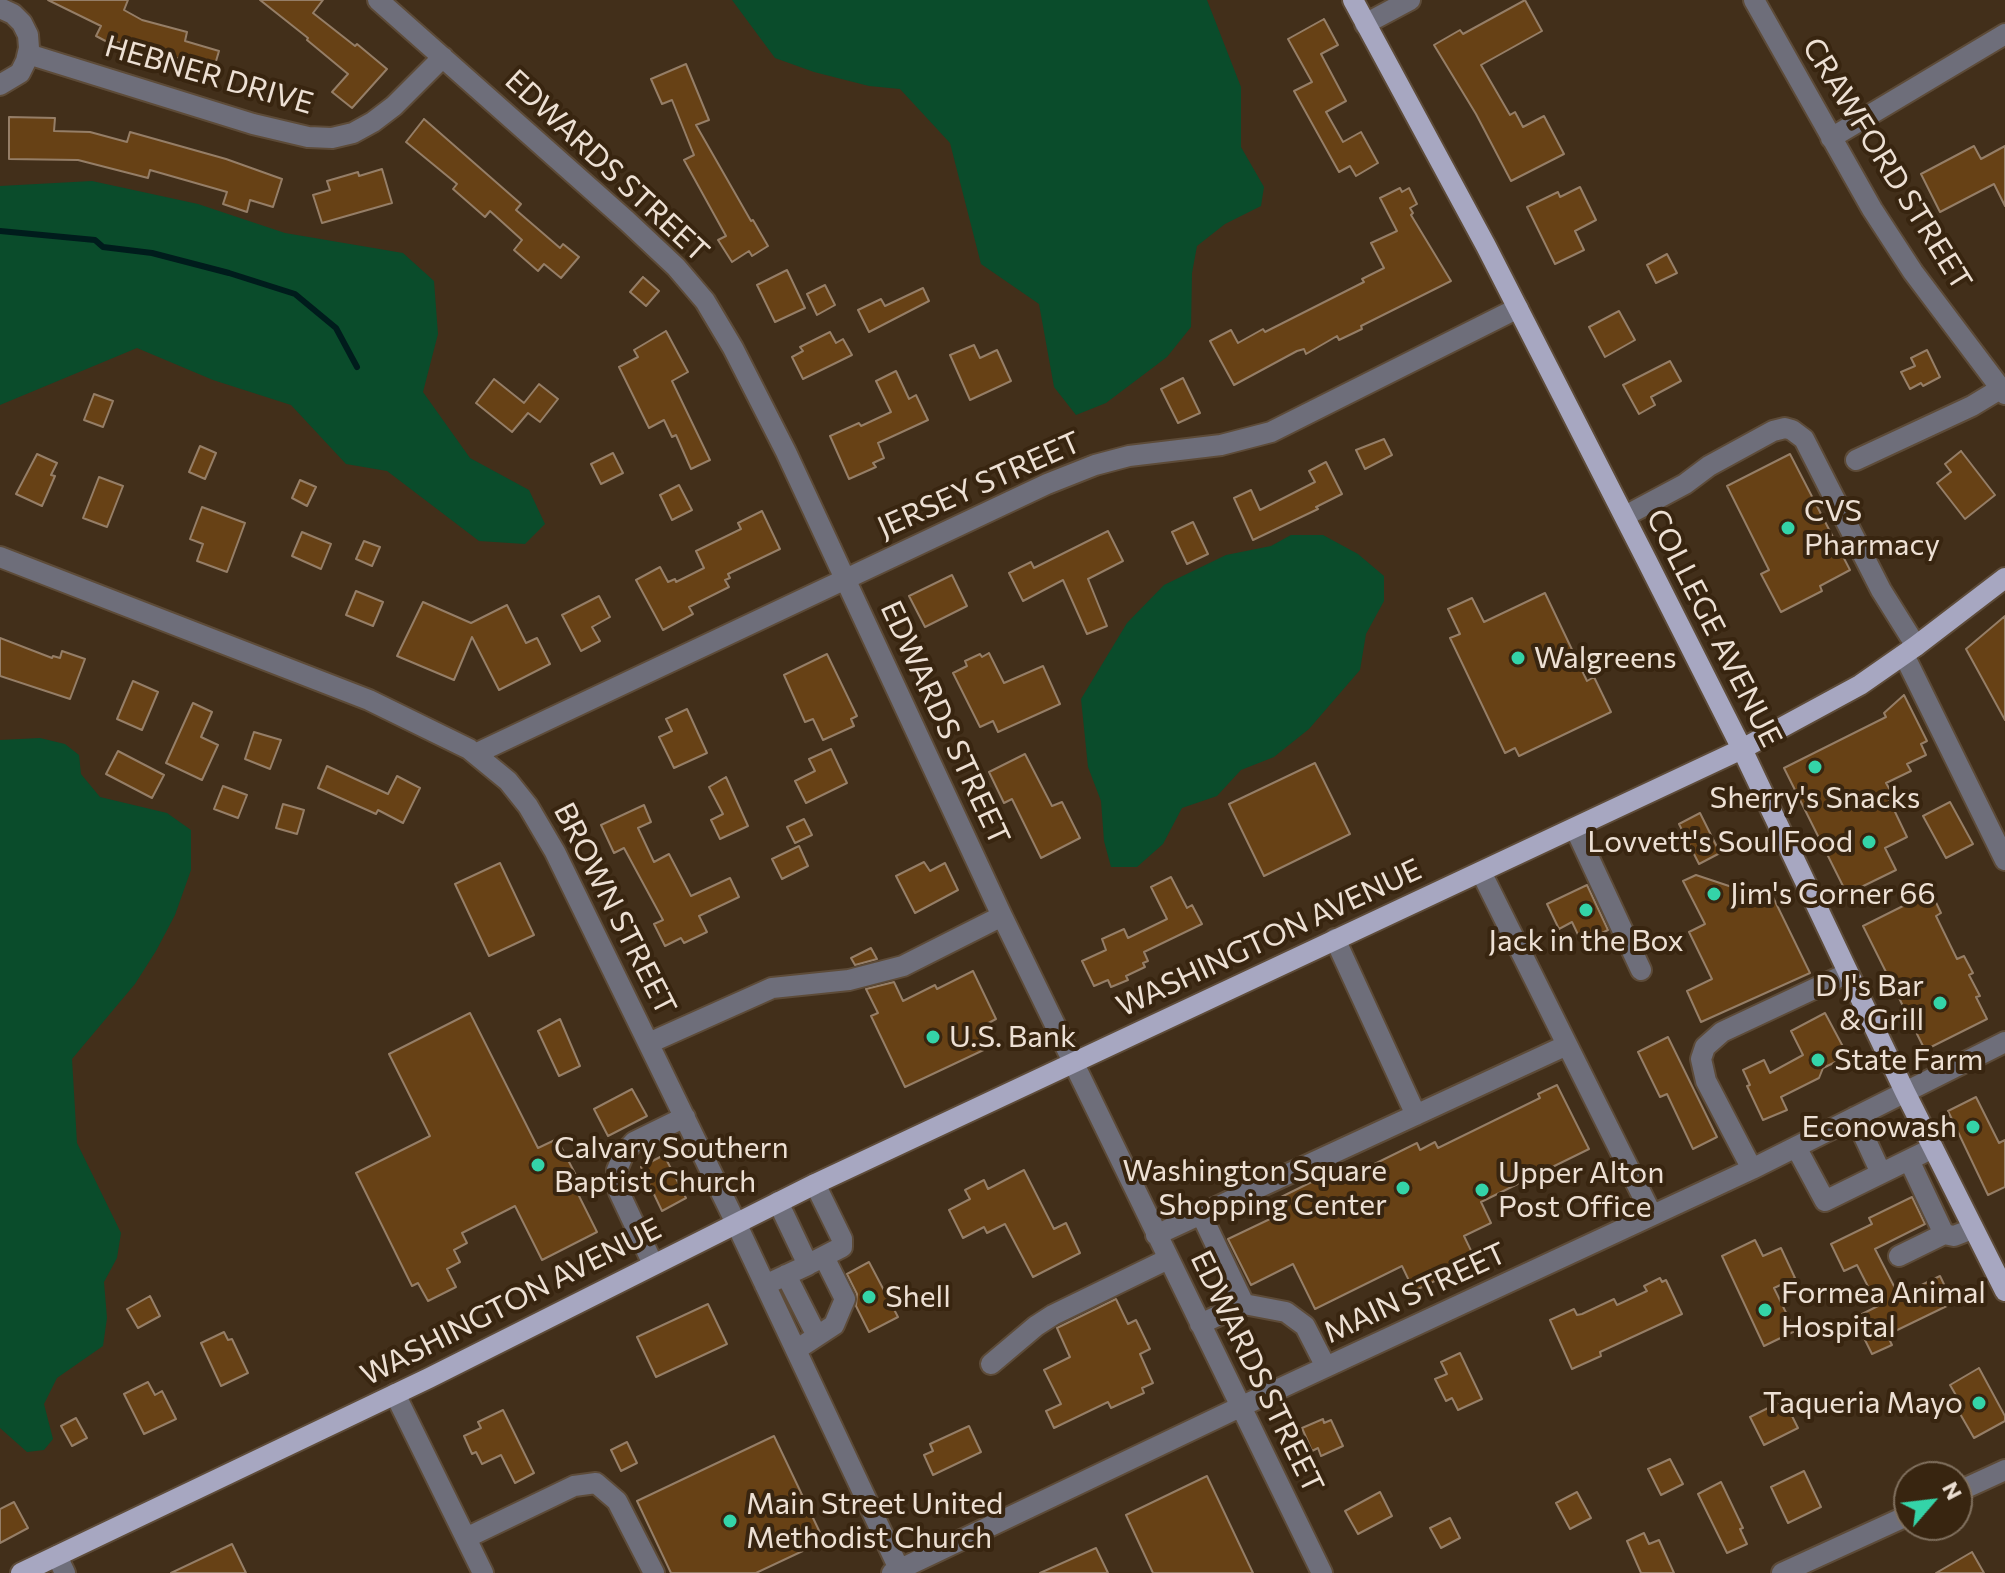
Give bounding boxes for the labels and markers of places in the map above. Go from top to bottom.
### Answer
place label: CVS Pharmacy [1804,493,1940,564]
marker: CVS Pharmacy [1779,519,1797,537]
place label: Walgreens [1534,640,1677,676]
marker: Walgreens [1509,649,1527,667]
marker: Sherry's Snacks [1806,758,1824,776]
place label: Sherry's Snacks [1710,780,1920,816]
place label: Lovvett's Soul Food [1587,824,1853,860]
marker: Lovvett's Soul Food [1860,833,1878,851]
place label: Jim's Corner 66 [1730,876,1936,912]
marker: Jim's Corner 66 [1705,885,1723,903]
marker: Jack in the Box [1577,901,1595,919]
place label: Jack in the Box [1488,923,1684,959]
place label: D J's Bar & Grill [1815,968,1924,1038]
marker: D J's Bar & Grill [1931,994,1949,1012]
place label: U.S. Bank [949,1019,1076,1055]
marker: U.S. Bank [924,1028,942,1046]
place label: State Farm [1834,1042,1983,1078]
marker: State Farm [1809,1051,1827,1069]
place label: Econowash [1802,1109,1957,1145]
marker: Econowash [1964,1118,1982,1136]
place label: Calvary Southern Baptist Church [554,1130,789,1200]
place label: Washington Square Shopping Center [1122,1153,1387,1224]
place label: Upper Alton Post Office [1498,1155,1664,1226]
marker: Calvary Southern Baptist Church [529,1156,547,1174]
marker: Washington Square Shopping Center [1394,1179,1412,1197]
marker: Upper Alton Post Office [1473,1181,1491,1199]
place label: Formea Animal Hospital [1781,1275,1986,1346]
place label: Shell [885,1279,951,1315]
marker: Shell [860,1288,878,1306]
marker: Formea Animal Hospital [1756,1301,1774,1319]
place label: Taqueria Mayo [1763,1385,1963,1421]
marker: Taqueria Mayo [1970,1394,1988,1412]
place label: Main Street United Methodist Church [746,1486,1003,1556]
marker: Main Street United Methodist Church [721,1512,739,1530]

